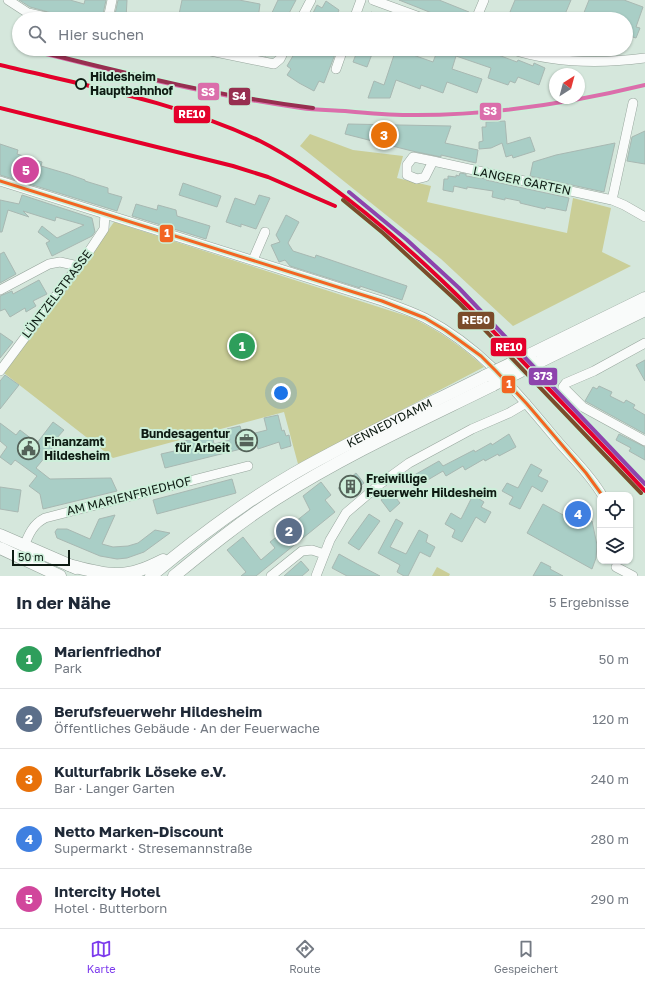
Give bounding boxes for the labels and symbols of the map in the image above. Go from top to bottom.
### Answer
north arrow [549,68,585,104]
place label: Hildesheim Hauptbahnhof [90,69,174,98]
marker: Hildesheim Hauptbahnhof [75,78,87,90]
line badge: S3 [197,82,220,101]
text: S3 [201,85,215,98]
line badge: S4 [228,87,251,106]
text: S4 [232,89,246,102]
line badge: S3 [479,102,502,121]
text: S3 [483,104,497,117]
line badge: RE10 [173,105,211,124]
text: RE10 [178,107,206,120]
pin: 3 [371,120,397,150]
pin: 5 [13,155,39,185]
street label: LANGER GARTEN [472,163,572,198]
line badge: 1 [159,224,174,243]
text: 1 [164,226,170,239]
street label: LÜNTZELSTRASSE [19,247,95,341]
line badge: RE50 [457,311,495,330]
text: RE50 [462,313,490,326]
pin: 1 [229,331,255,361]
line badge: RE10 [490,337,527,357]
text: RE10 [495,340,523,353]
line badge: 373 [528,367,558,386]
text: 373 [533,369,553,382]
line badge: 1 [501,375,516,394]
text: 1 [506,377,512,390]
your location [271,383,291,403]
street label: KENNEDYDAMM [344,395,435,451]
place label: Bundesagentur für Arbeit [141,426,230,455]
office icon: Bundesagentur für Arbeit [233,428,259,454]
place label: Finanzamt Hildesheim [44,434,110,463]
public building icon: Finanzamt Hildesheim [16,436,42,462]
place label: Freiwillige Feuerwehr Hildesheim [366,471,497,500]
street label: AM MARIENFRIEDHOF [65,473,193,518]
building icon: Freiwillige Feuerwehr Hildesheim [338,473,364,499]
pin: 4 [565,499,591,529]
pin: 2 [276,516,302,546]
scale bar [12,548,70,567]

